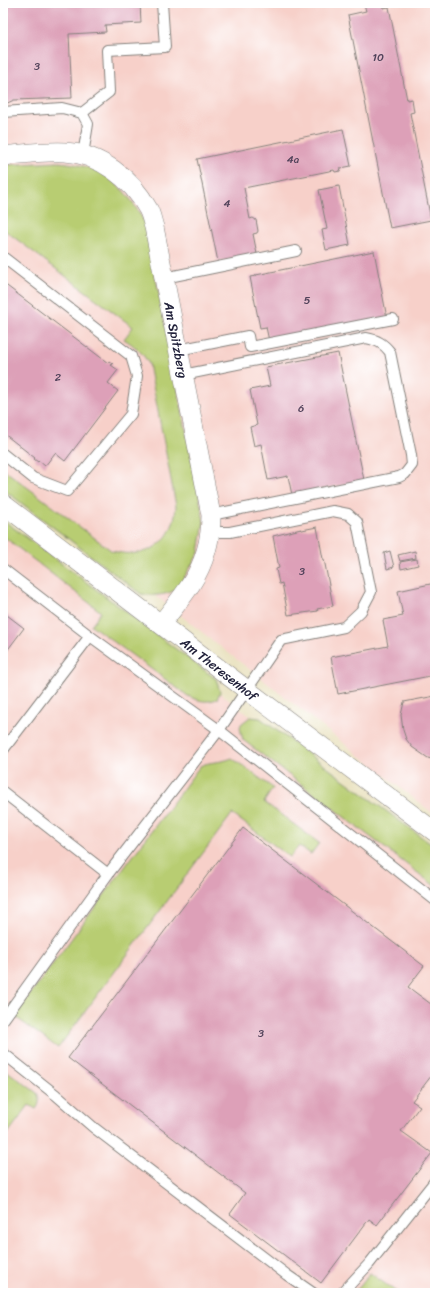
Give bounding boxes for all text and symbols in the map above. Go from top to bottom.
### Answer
house number: 10 [372,48,384,67]
house number: 3 [34,57,40,76]
house number: 4a [287,150,300,169]
house number: 4 [224,194,231,213]
house number: 5 [304,291,311,310]
street label: Am Spitzberg [157,299,195,381]
house number: 2 [55,368,62,387]
house number: 6 [298,399,304,418]
house number: 3 [299,562,305,581]
street label: Am Theresenhof [174,631,265,708]
house number: 3 [258,1024,264,1043]

